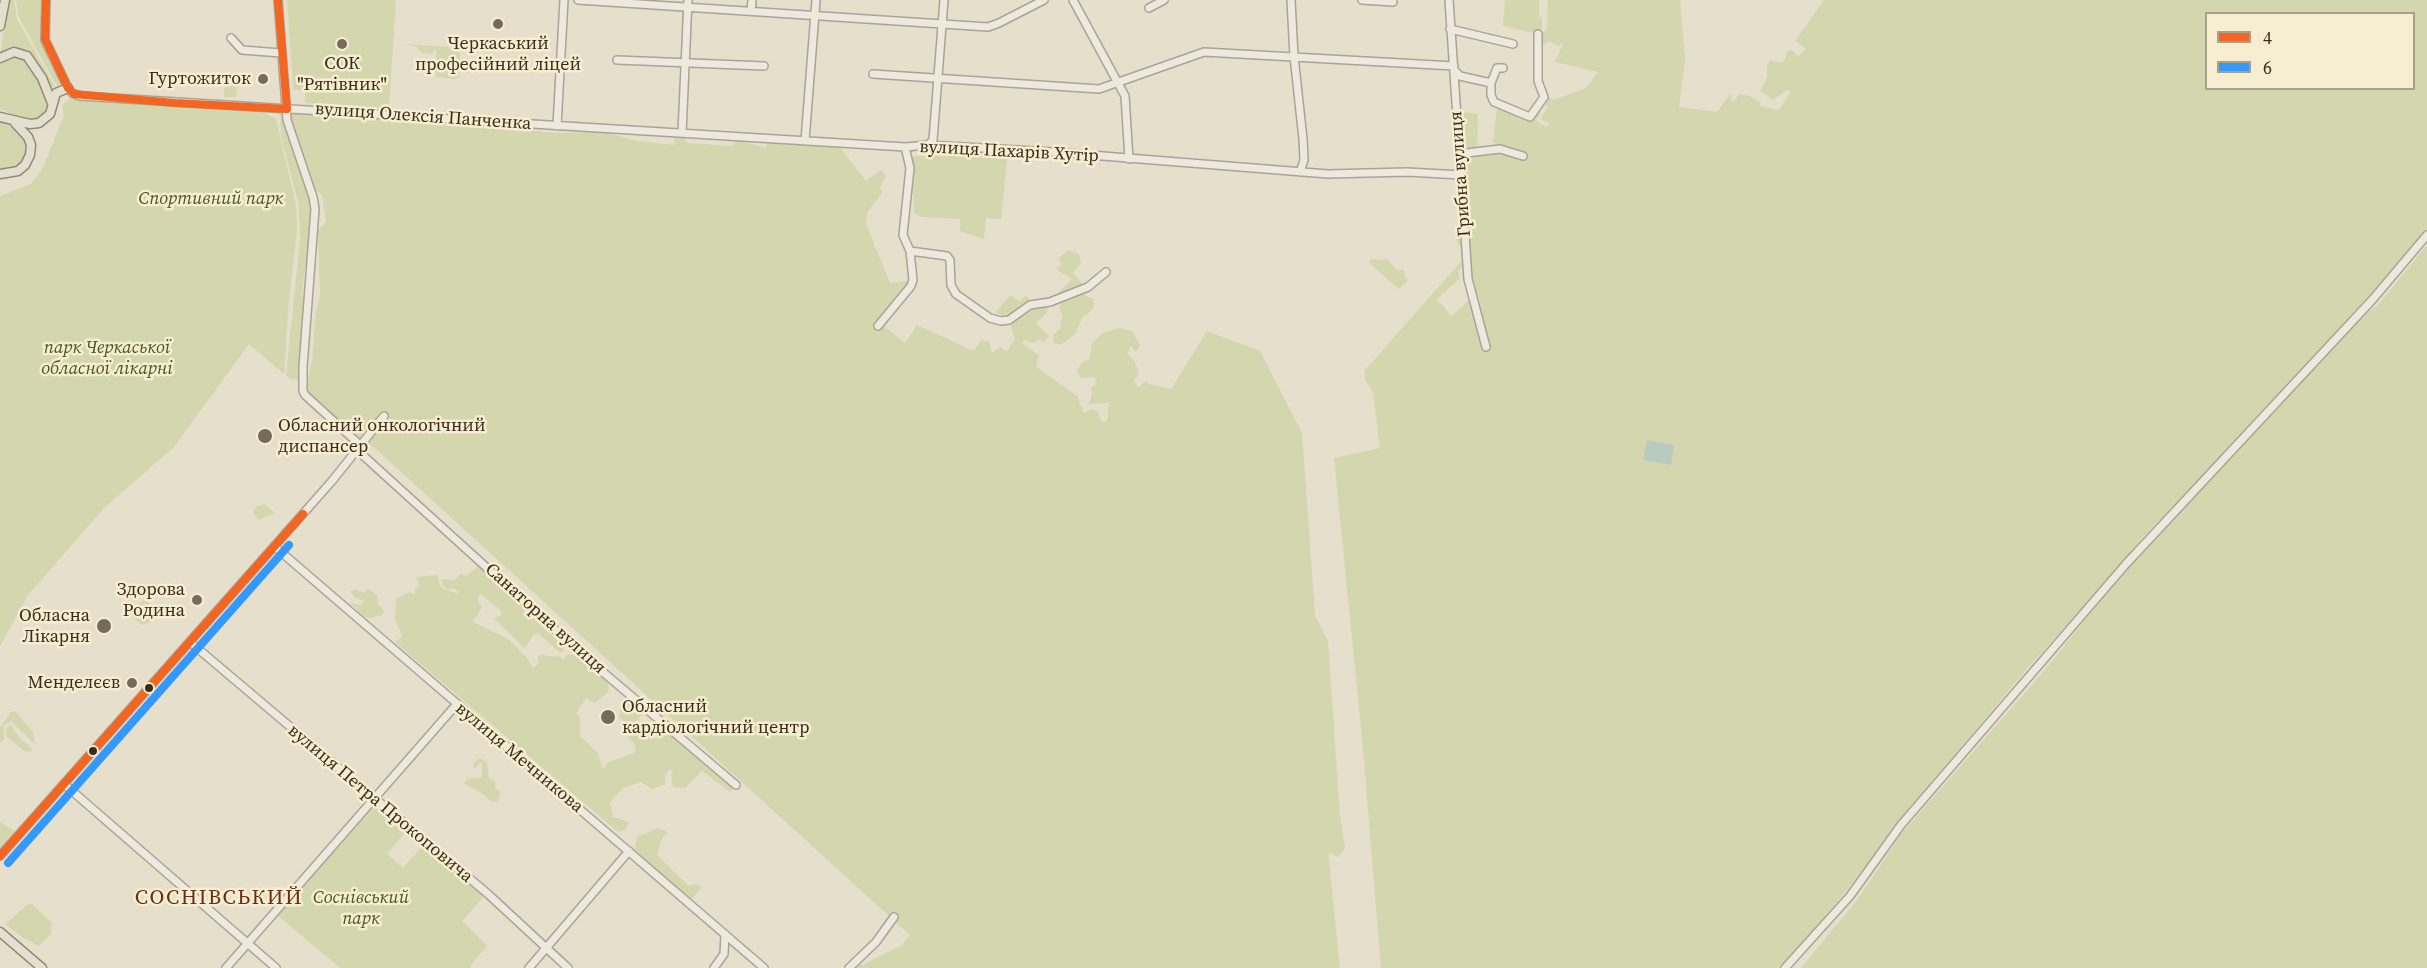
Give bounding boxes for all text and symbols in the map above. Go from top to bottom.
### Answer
legend [2205,12,2415,90]
marker: Черкаський професійний ліцей [491,17,505,31]
text: 4 [2263,25,2272,50]
place label: Черкаський професійний ліцей [415,33,581,76]
marker: СОК "Рятівник" [335,37,349,51]
place label: СОК "Рятівник" [297,53,387,96]
text: 6 [2263,55,2272,80]
place label: Гуртожиток [149,68,251,90]
marker: Гуртожиток [256,72,270,86]
street label: вулиця Олексія Панченка [314,99,532,135]
street label: Грибна вулиця [1446,110,1476,238]
street label: вулиця Пахарів Хутір [919,137,1099,167]
park label: Спортивний парк [139,188,283,210]
park label: парк Черкаської обласної лікарні [41,337,173,380]
place label: Обласний онкологічний диспансер [278,415,486,458]
marker: Обласний онкологічний диспансер [256,427,274,445]
street label: Санаторна вулиця [480,559,610,679]
place label: Здорова Родина [117,579,185,622]
marker: Здорова Родина [190,593,204,607]
place label: Обласна Лікарня [19,605,90,648]
marker: Обласна Лікарня [95,617,113,635]
place label: Менделєєв [28,672,120,694]
marker: Менделєєв [125,676,139,690]
unlabelled marker [143,682,155,694]
place label: Обласний кардіологічний центр [622,696,809,738]
street label: вулиця Мечникова [451,698,587,818]
marker: Обласний кардіологічний центр [599,708,617,726]
street label: вулиця Петра Прокоповича [283,720,477,888]
unlabelled marker [87,745,99,757]
district label: СОСНІВСЬКИЙ [135,886,303,912]
park label: Соснівський парк [313,887,409,930]

